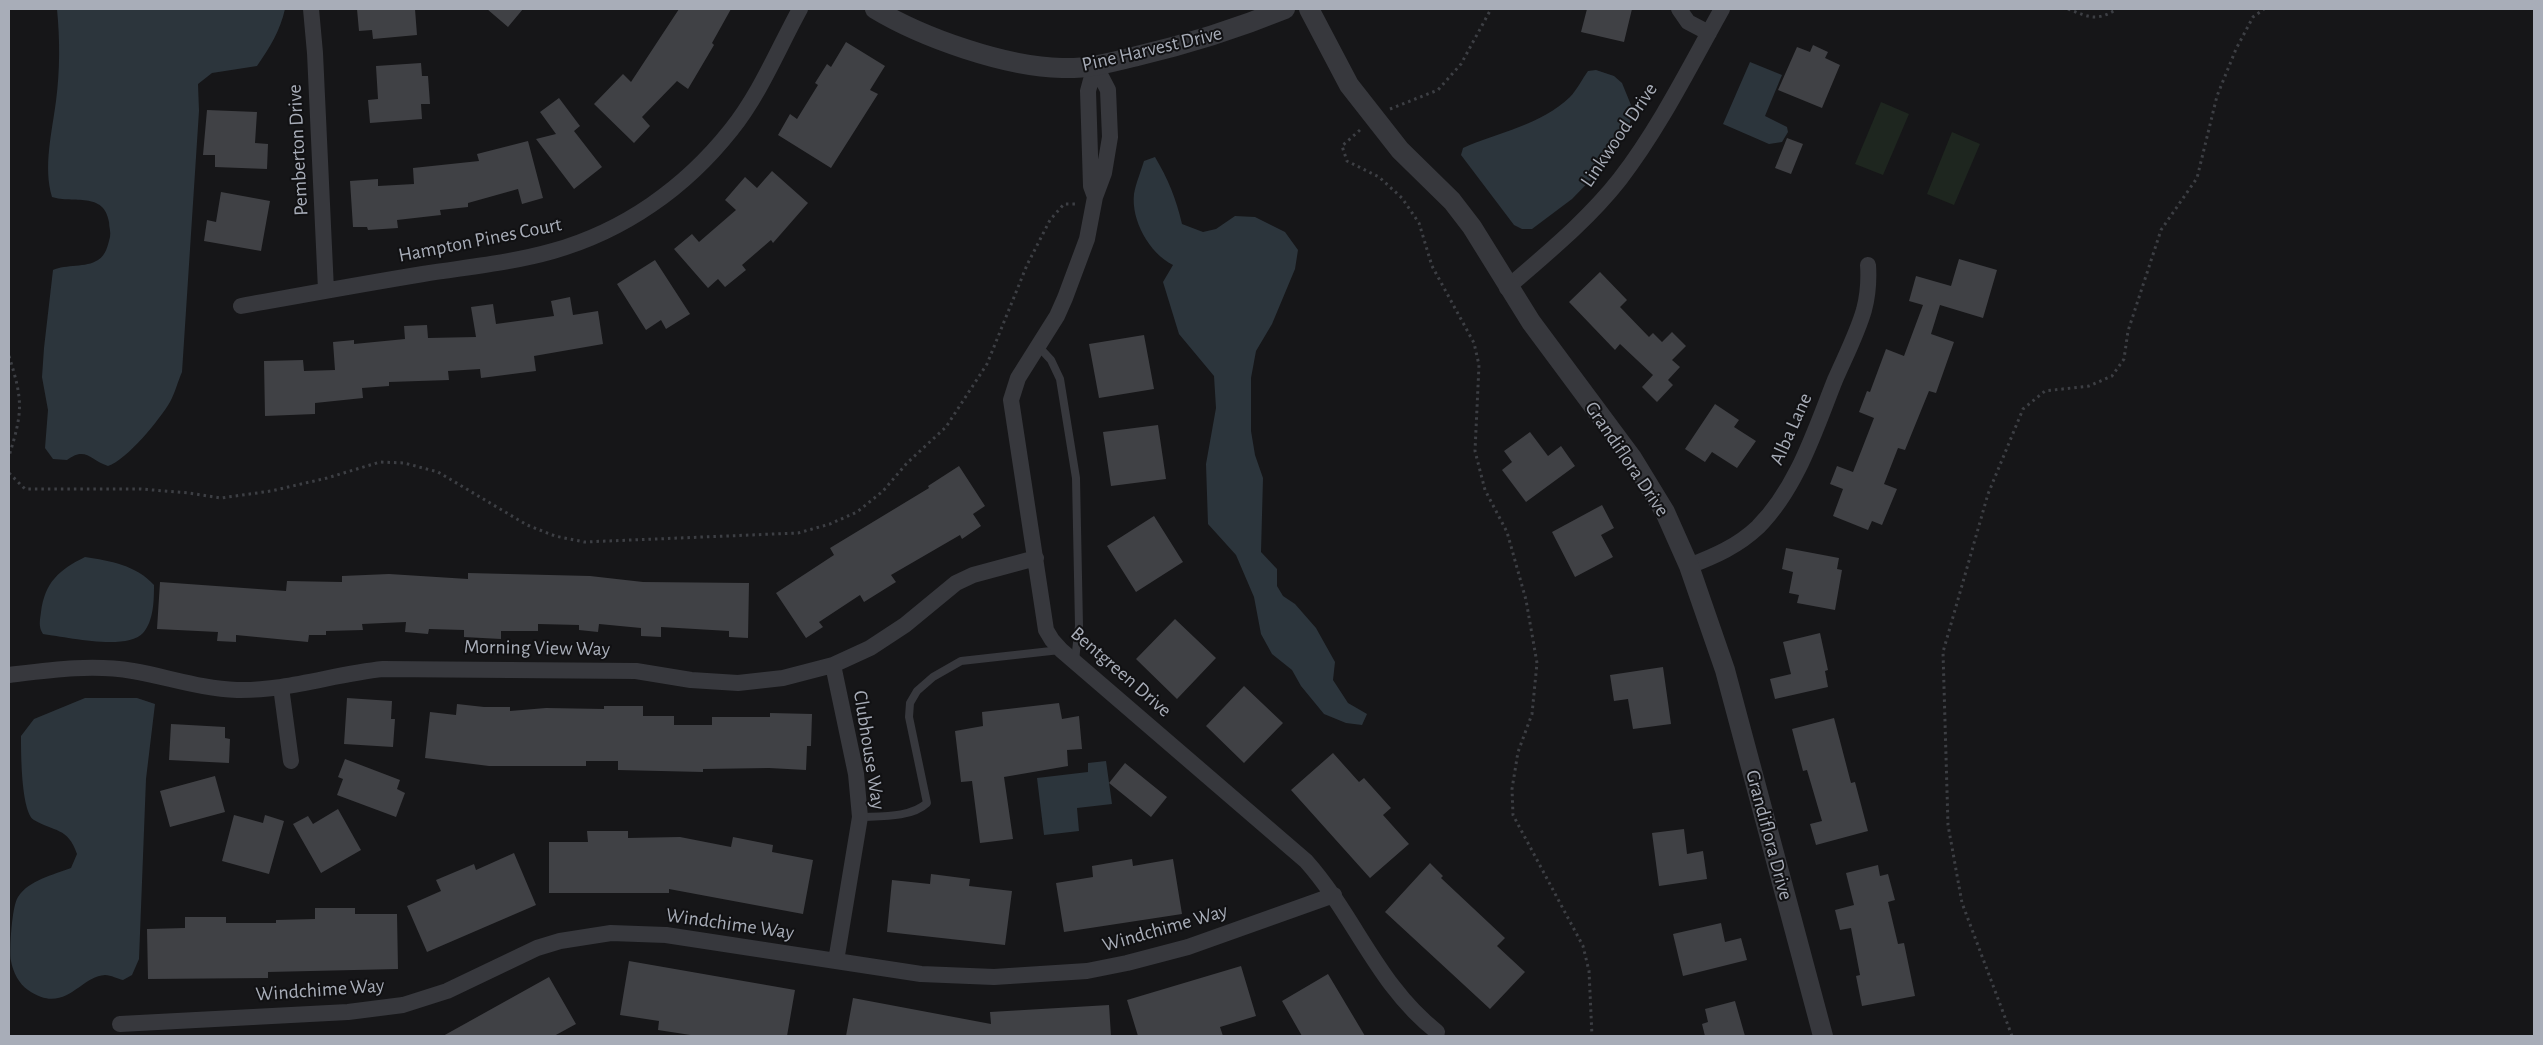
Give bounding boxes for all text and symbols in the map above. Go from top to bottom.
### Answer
street label: Pine Harvest Drive [1080,21,1224,77]
street label: Linkwood Drive [1575,78,1663,192]
street label: Pemberton Drive [283,84,313,216]
street label: Hampton Pines Court [396,212,564,268]
street label: Alba Lane [1765,389,1817,469]
street label: Grandiflora Drive [1580,397,1674,521]
street label: Bentgreen Drive [1066,622,1176,722]
street label: Morning View Way [464,635,610,661]
street label: Clubhouse Way [848,689,890,811]
street label: Grandiflora Drive [1740,767,1798,903]
street label: Windchime Way [1100,899,1230,957]
street label: Windchime Way [664,903,796,945]
street label: Windchime Way [255,974,385,1006]

